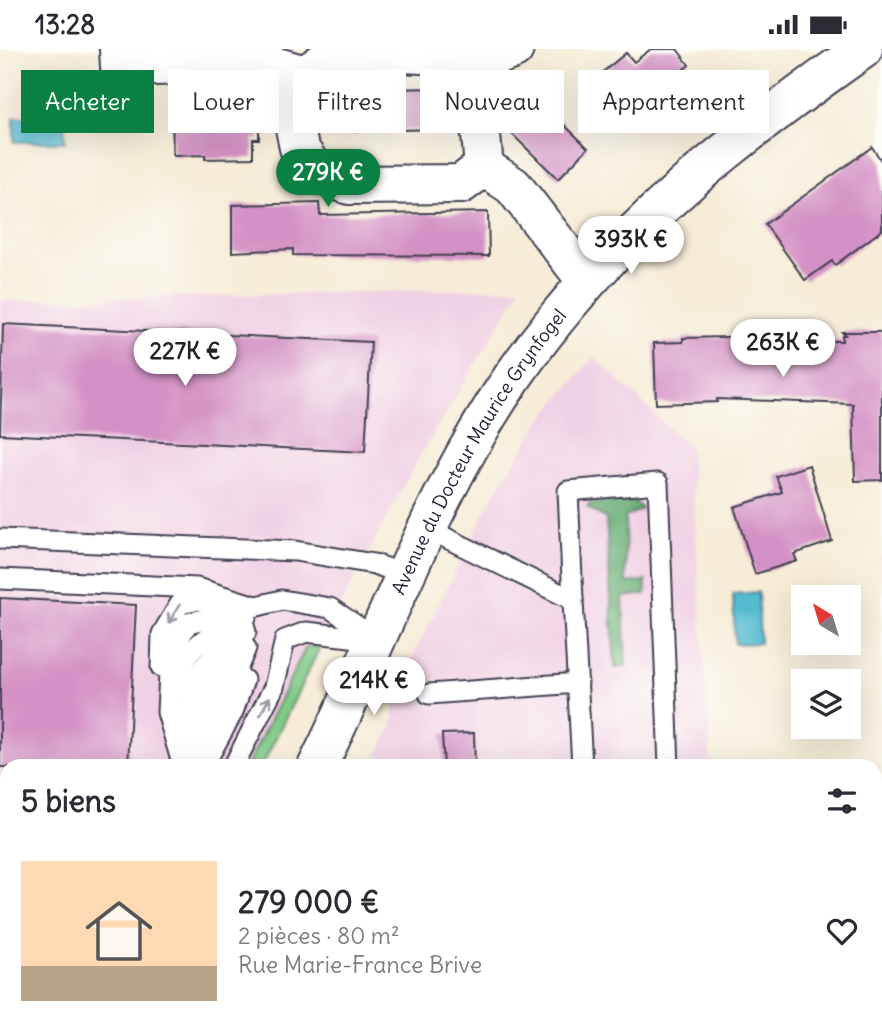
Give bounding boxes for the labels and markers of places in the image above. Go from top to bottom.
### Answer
pin: 279K € [271,149,385,209]
pin: 393K € [574,217,688,276]
pin: 263K € [726,319,840,379]
pin: 227K € [128,329,242,388]
pin: 214K € [317,657,431,717]

